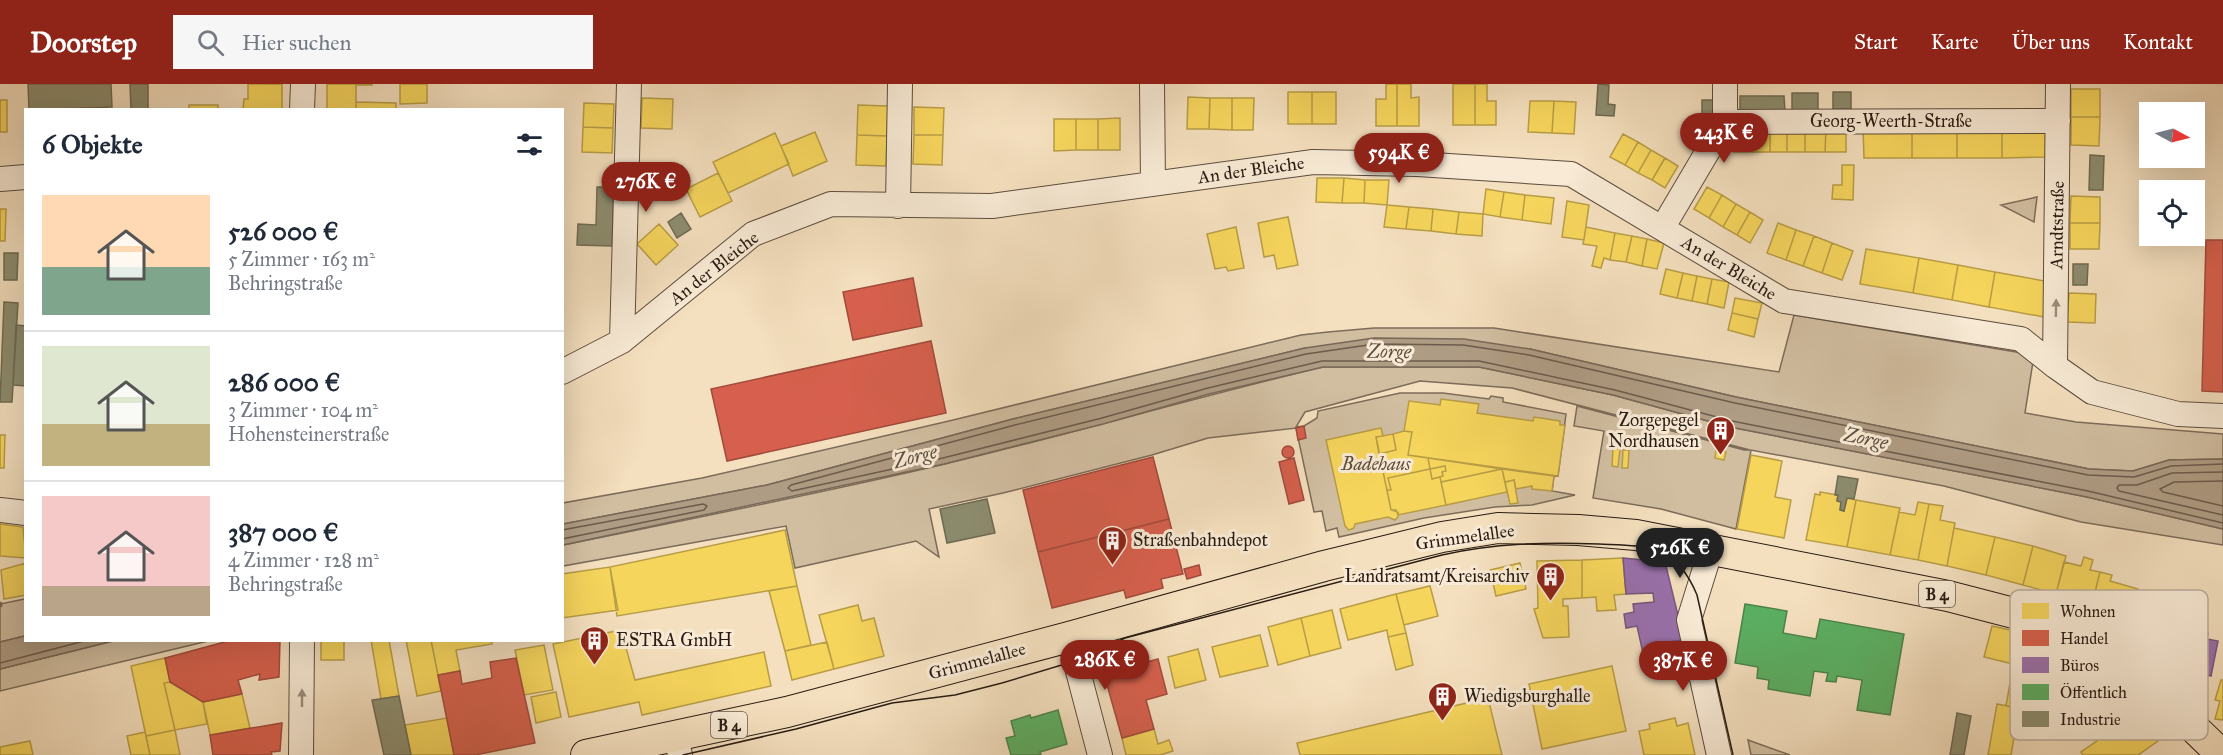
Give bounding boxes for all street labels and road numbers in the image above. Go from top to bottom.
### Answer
street label: Georg-Weerth-Straße [1810,110,1972,133]
street label: An der Bleiche [1195,152,1306,188]
street label: Arndtstraße [2045,181,2069,270]
street label: An der Bleiche [664,226,763,310]
street label: An der Bleiche [1677,230,1781,305]
street label: Grimmelallee [1414,519,1516,555]
road number: B 4 [1919,581,1955,607]
street label: Grimmelallee [926,637,1028,685]
road number: B 4 [711,712,747,738]

